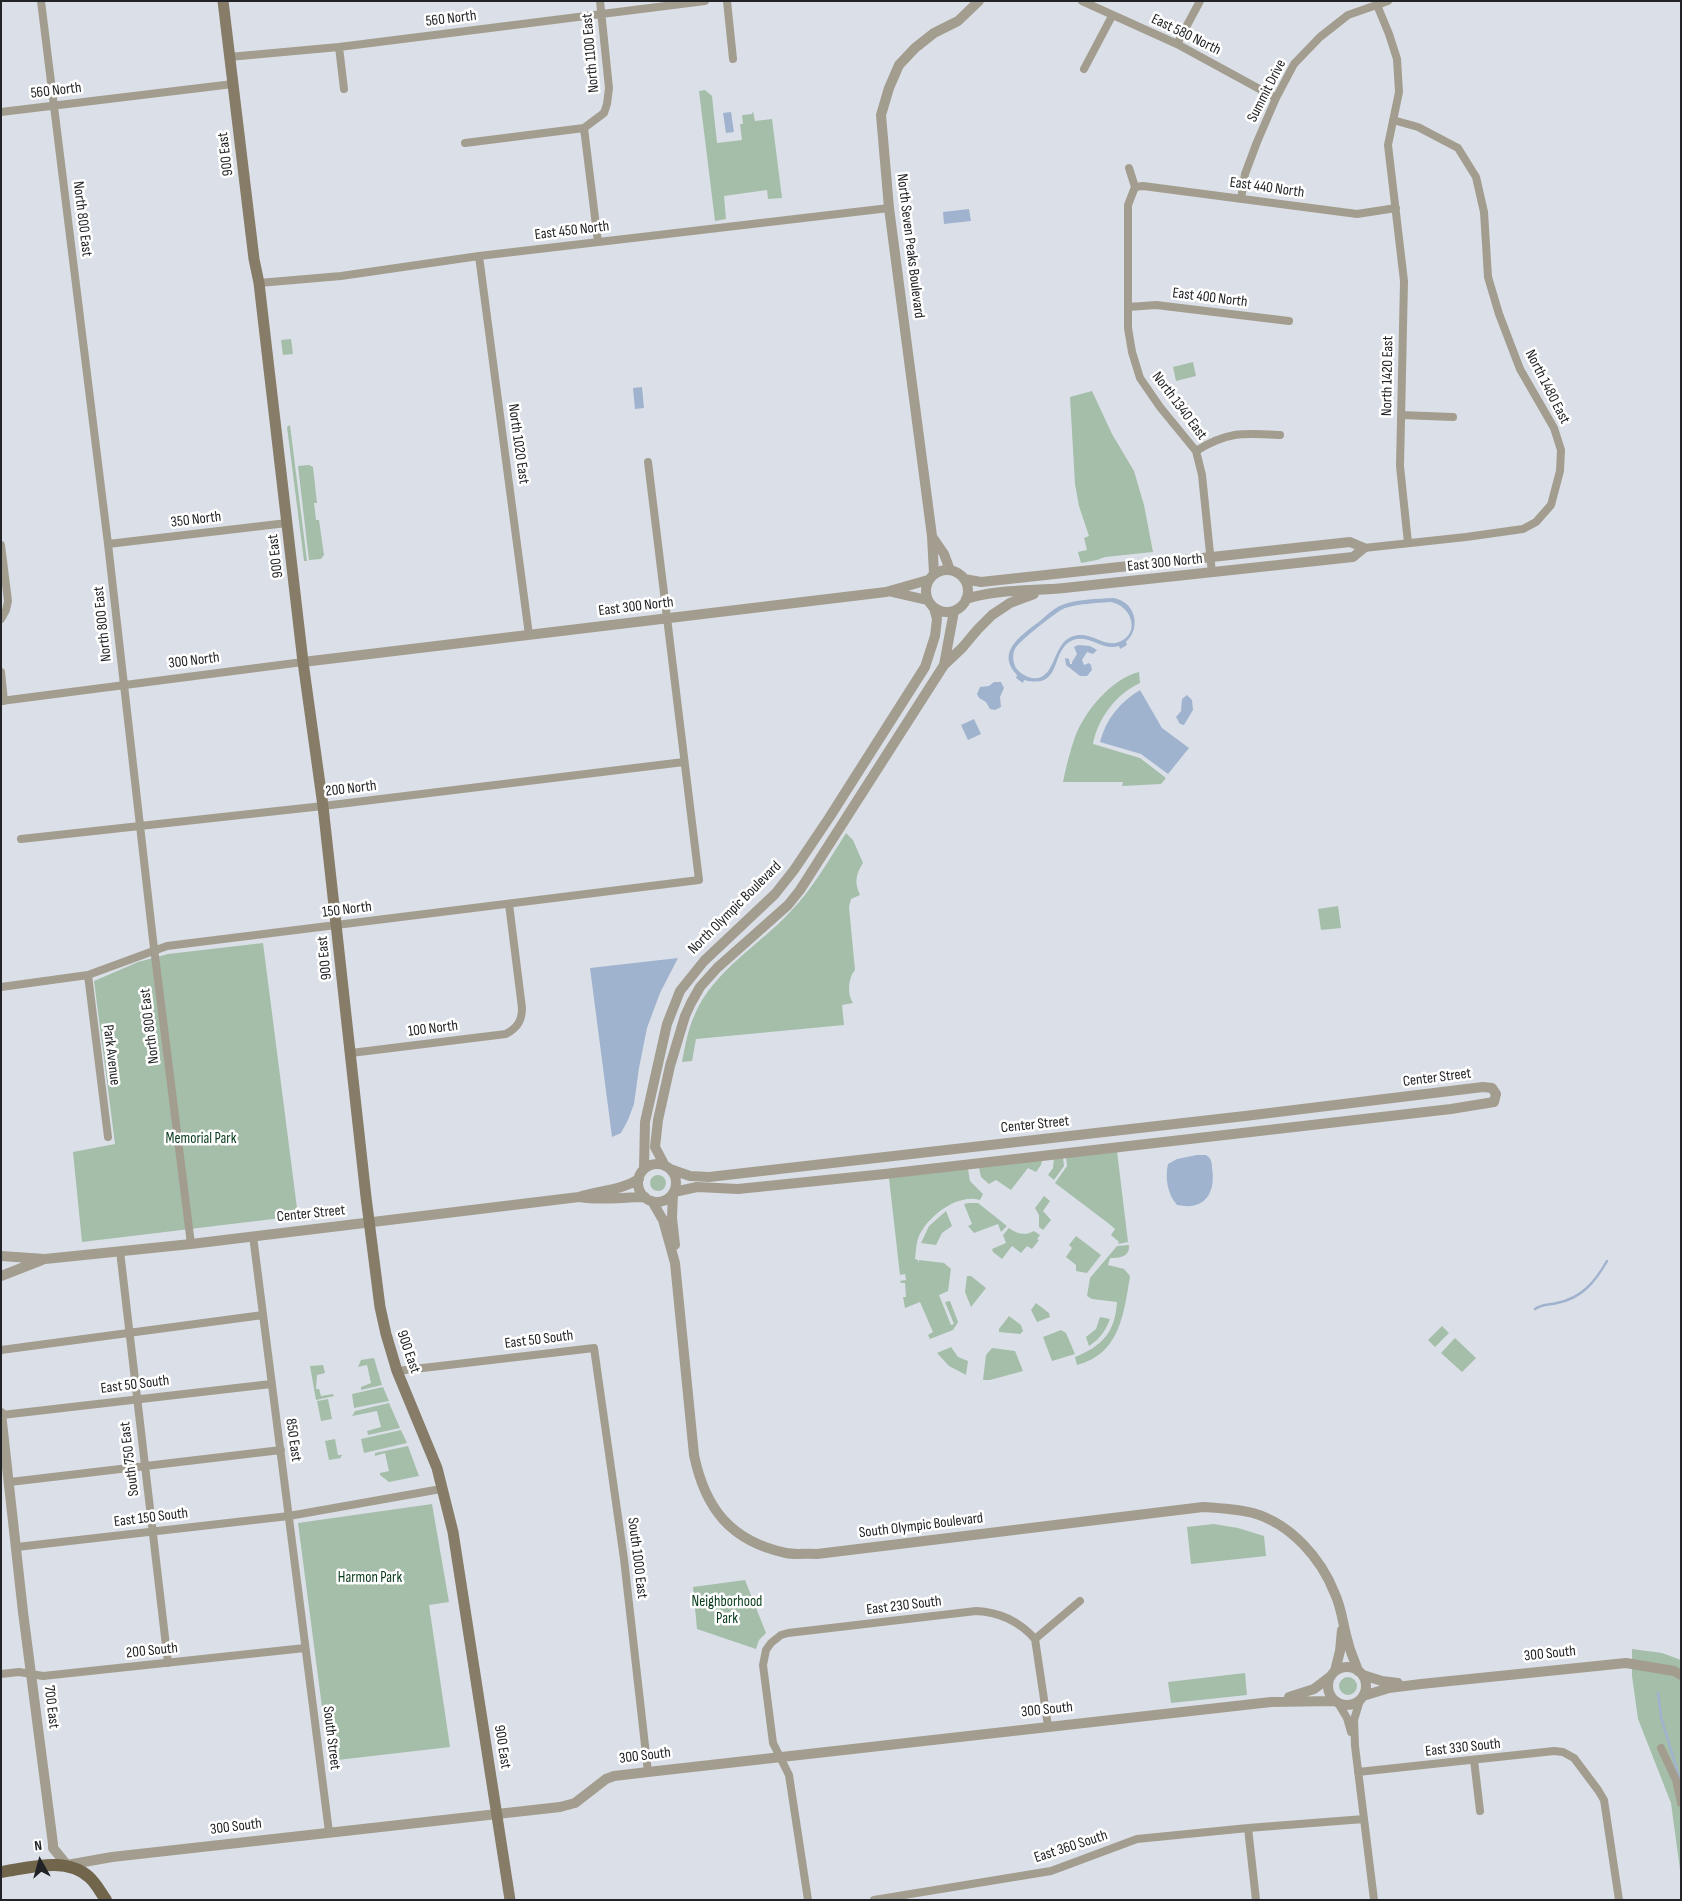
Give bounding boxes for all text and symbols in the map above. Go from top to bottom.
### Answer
street label: 560 North [425,7,477,31]
street label: East 580 North [1148,10,1224,60]
street label: North 1100 East [579,13,603,93]
street label: Summit Drive [1244,57,1290,125]
street label: 560 North [30,79,82,103]
street label: 900 East [214,131,238,177]
street label: North Seven Peaks Boulevard [892,173,928,319]
street label: East 440 North [1229,174,1305,202]
street label: North 800 East [68,180,96,258]
street label: East 450 North [534,218,610,244]
street label: East 400 North [1171,284,1249,312]
street label: North 1420 East [1378,336,1398,416]
street label: North 1480 East [1521,347,1573,427]
street label: North 1340 East [1148,369,1210,443]
street label: North 1020 East [503,403,533,485]
street label: 350 North [170,508,222,532]
street label: 900 East [264,533,288,579]
street label: East 300 North [1127,550,1203,576]
street label: North 800 East [90,585,116,663]
street label: East 300 North [597,593,675,621]
street label: 300 North [167,649,221,673]
street label: 200 North [324,777,378,801]
street label: North Olympic Boulevard [685,858,785,958]
street label: 150 North [321,898,373,922]
street label: 900 East [314,935,336,981]
street label: North 800 East [136,987,164,1065]
street label: 100 North [407,1017,459,1041]
street label: Park Avenue [98,1024,124,1086]
street label: Center Street [1402,1065,1472,1091]
street label: Center Street [1000,1112,1070,1138]
park label: Memorial Park [166,1130,236,1148]
street label: Center Street [276,1201,346,1227]
street label: East 50 South [504,1327,574,1353]
street label: 900 East [392,1328,424,1376]
street label: East 50 South [100,1372,170,1398]
street label: 850 East [281,1417,305,1463]
street label: South 750 East [116,1421,144,1497]
street label: East 150 South [113,1505,189,1531]
street label: South Olympic Boulevard [858,1509,984,1543]
street label: South 1000 East [623,1516,651,1600]
park label: Harmon Park [338,1569,402,1587]
street label: East 230 South [865,1592,943,1620]
park label: Neighborhood Park [692,1593,762,1628]
street label: 200 South [125,1639,179,1663]
street label: 300 South [1523,1642,1577,1666]
street label: 700 East [39,1684,63,1730]
street label: 300 South [1020,1698,1074,1722]
street label: South Street [318,1705,344,1771]
street label: 900 East [490,1724,514,1770]
street label: East 330 South [1424,1735,1502,1761]
street label: 300 South [618,1744,672,1768]
street label: 300 South [209,1815,263,1839]
street label: East 360 South [1032,1827,1110,1867]
north arrow [15,1836,65,1886]
text: N [33,1837,43,1855]

